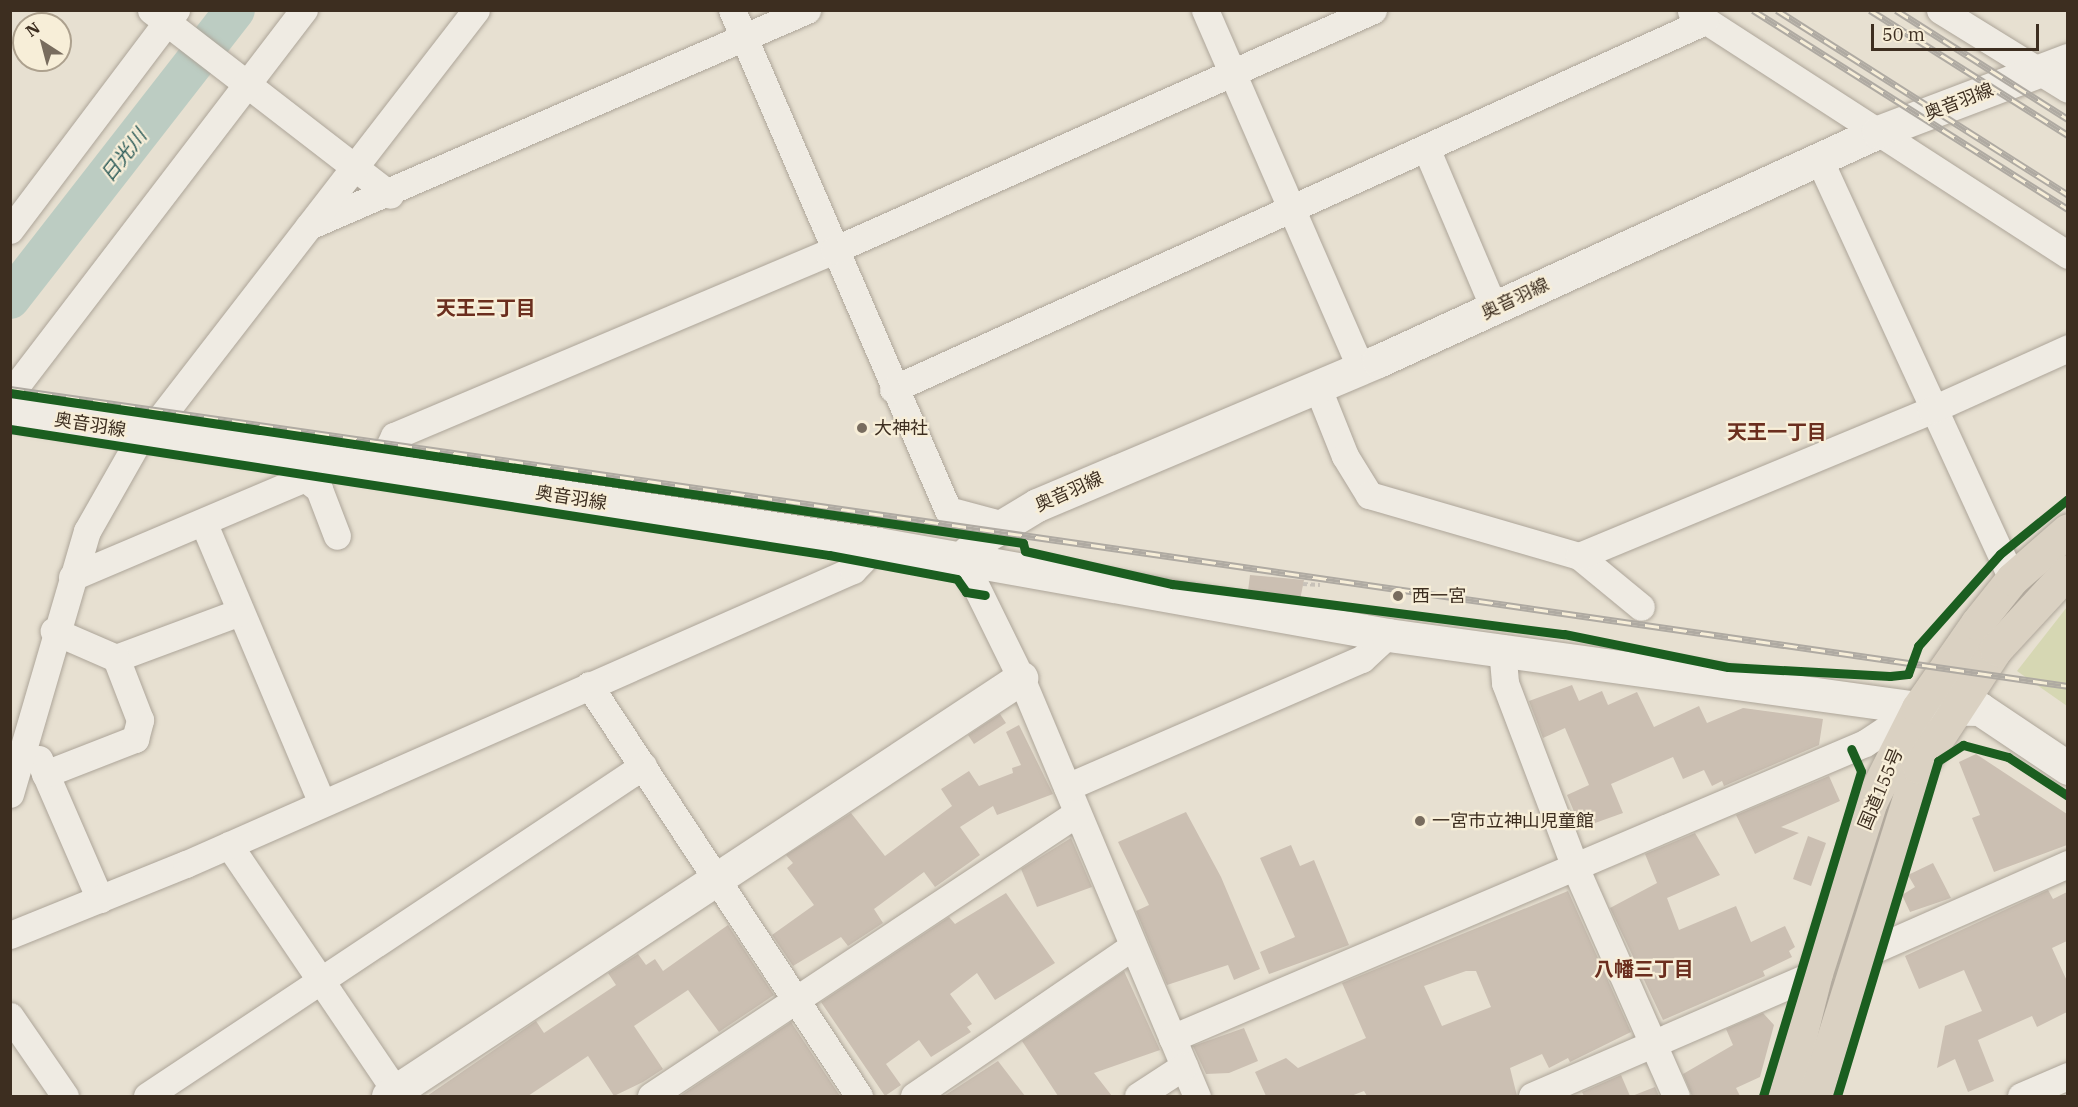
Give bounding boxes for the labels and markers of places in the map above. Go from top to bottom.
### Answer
place label: 大神社 [874,417,928,439]
marker: 大神社 [855,421,869,435]
place label: 西一宮 [1412,585,1466,607]
marker: 西一宮 [1389,587,1407,605]
place label: 一宮市立神山児童館 [1432,810,1594,832]
marker: 一宮市立神山児童館 [1413,814,1427,828]

